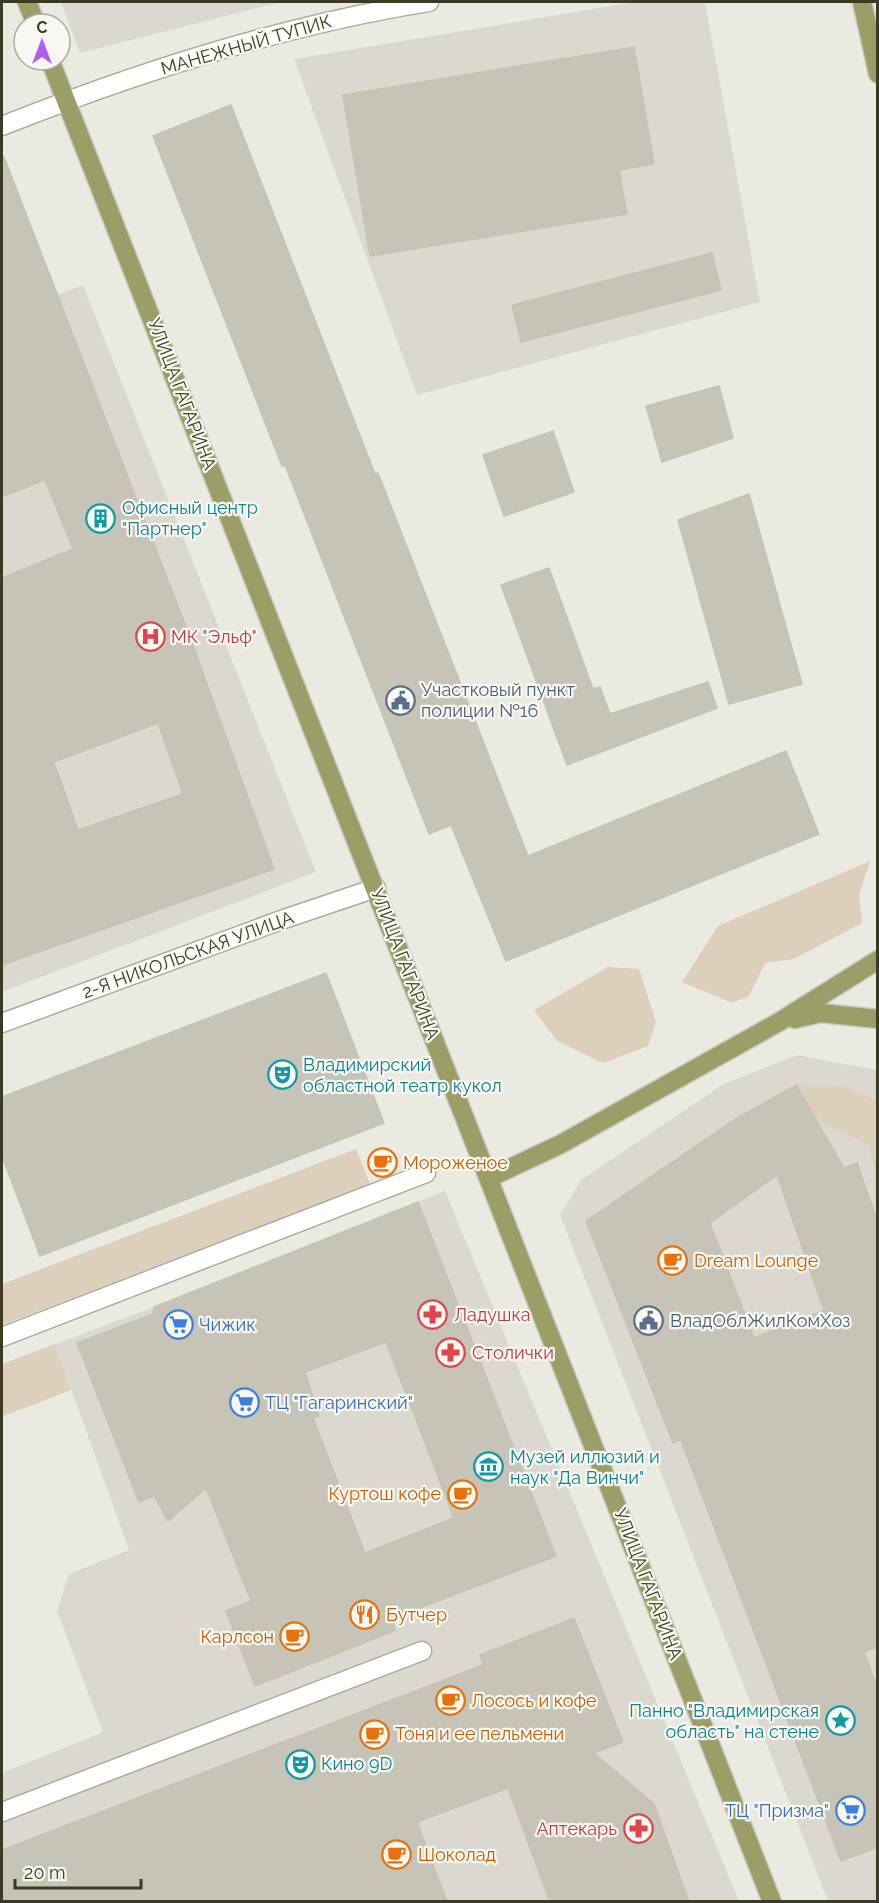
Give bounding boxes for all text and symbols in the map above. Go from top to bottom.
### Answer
street label: МАНЕЖНЫЙ ТУПИК [158,10,333,79]
north arrow [12,12,72,72]
text: С [37,18,48,37]
street label: УЛИЦА ГАГАРИНА [144,315,221,473]
place label: Офисный центр "Партнер" [122,497,258,539]
building icon: Офисный центр "Партнер" [85,502,117,534]
hospital icon: МК "Эльф" [134,621,166,653]
place label: МК "Эльф" [171,626,257,647]
place label: Участковый пункт полиции №16 [421,679,575,721]
public building icon: Участковый пункт полиции №16 [384,684,416,716]
street label: УЛИЦА ГАГАРИНА [367,885,444,1043]
street label: 2-Я НИКОЛЬСКАЯ УЛИЦА [79,906,296,1003]
place label: Владимирский областной театр кукол [303,1054,502,1096]
theatre icon: Владимирский областной театр кукол [266,1059,298,1091]
cafe icon: Мороженое [366,1147,398,1179]
place label: Мороженое [403,1152,508,1173]
cafe icon: Dream Lounge [657,1245,689,1277]
place label: Dream Lounge [694,1250,819,1271]
pharmacy icon: Ладушка [417,1299,449,1331]
place label: Ладушка [454,1304,531,1325]
public building icon: ВладОблЖилКомХоз [633,1305,665,1337]
supermarket icon: Чижик [162,1309,194,1341]
place label: ВладОблЖилКомХоз [670,1310,850,1331]
place label: Чижик [199,1314,256,1335]
pharmacy icon: Столички [435,1337,467,1369]
place label: Столички [472,1342,554,1363]
supermarket icon: ТЦ "Гагаринский" [228,1387,260,1419]
place label: ТЦ "Гагаринский" [265,1392,413,1413]
place label: Музей иллюзий и наук "Да Винчи" [510,1446,660,1488]
museum icon: Музей иллюзий и наук "Да Винчи" [473,1451,505,1483]
cafe icon: Куртош кофе [446,1478,478,1510]
place label: Куртош кофе [328,1483,441,1504]
street label: УЛИЦА ГАГАРИНА [610,1505,687,1663]
restaurant icon: Бутчер [349,1599,381,1631]
place label: Бутчер [386,1604,447,1625]
cafe icon: Карлсон [279,1621,311,1653]
place label: Карлсон [200,1626,274,1647]
cafe icon: Лосось и кофе [434,1685,466,1717]
place label: Лосось и кофе [471,1690,597,1711]
place label: Панно "Владимирская область" на стене [629,1700,819,1742]
place icon: Панно "Владимирская область" на стене [824,1705,856,1737]
cafe icon: Тоня и ее пельмени [358,1718,390,1750]
place label: Тоня и ее пельмени [395,1723,564,1744]
theatre icon: Кино 9D [284,1748,316,1780]
place label: Кино 9D [321,1753,392,1774]
supermarket icon: ТЦ "Призма" [834,1795,866,1827]
place label: ТЦ "Призма" [725,1800,829,1821]
pharmacy icon: Аптекарь [622,1813,654,1845]
place label: Аптекарь [536,1818,617,1839]
cafe icon: Шоколад [381,1839,413,1871]
place label: Шоколад [418,1844,496,1865]
scale bar [15,1852,141,1890]
text: 20 m [24,1862,66,1883]

